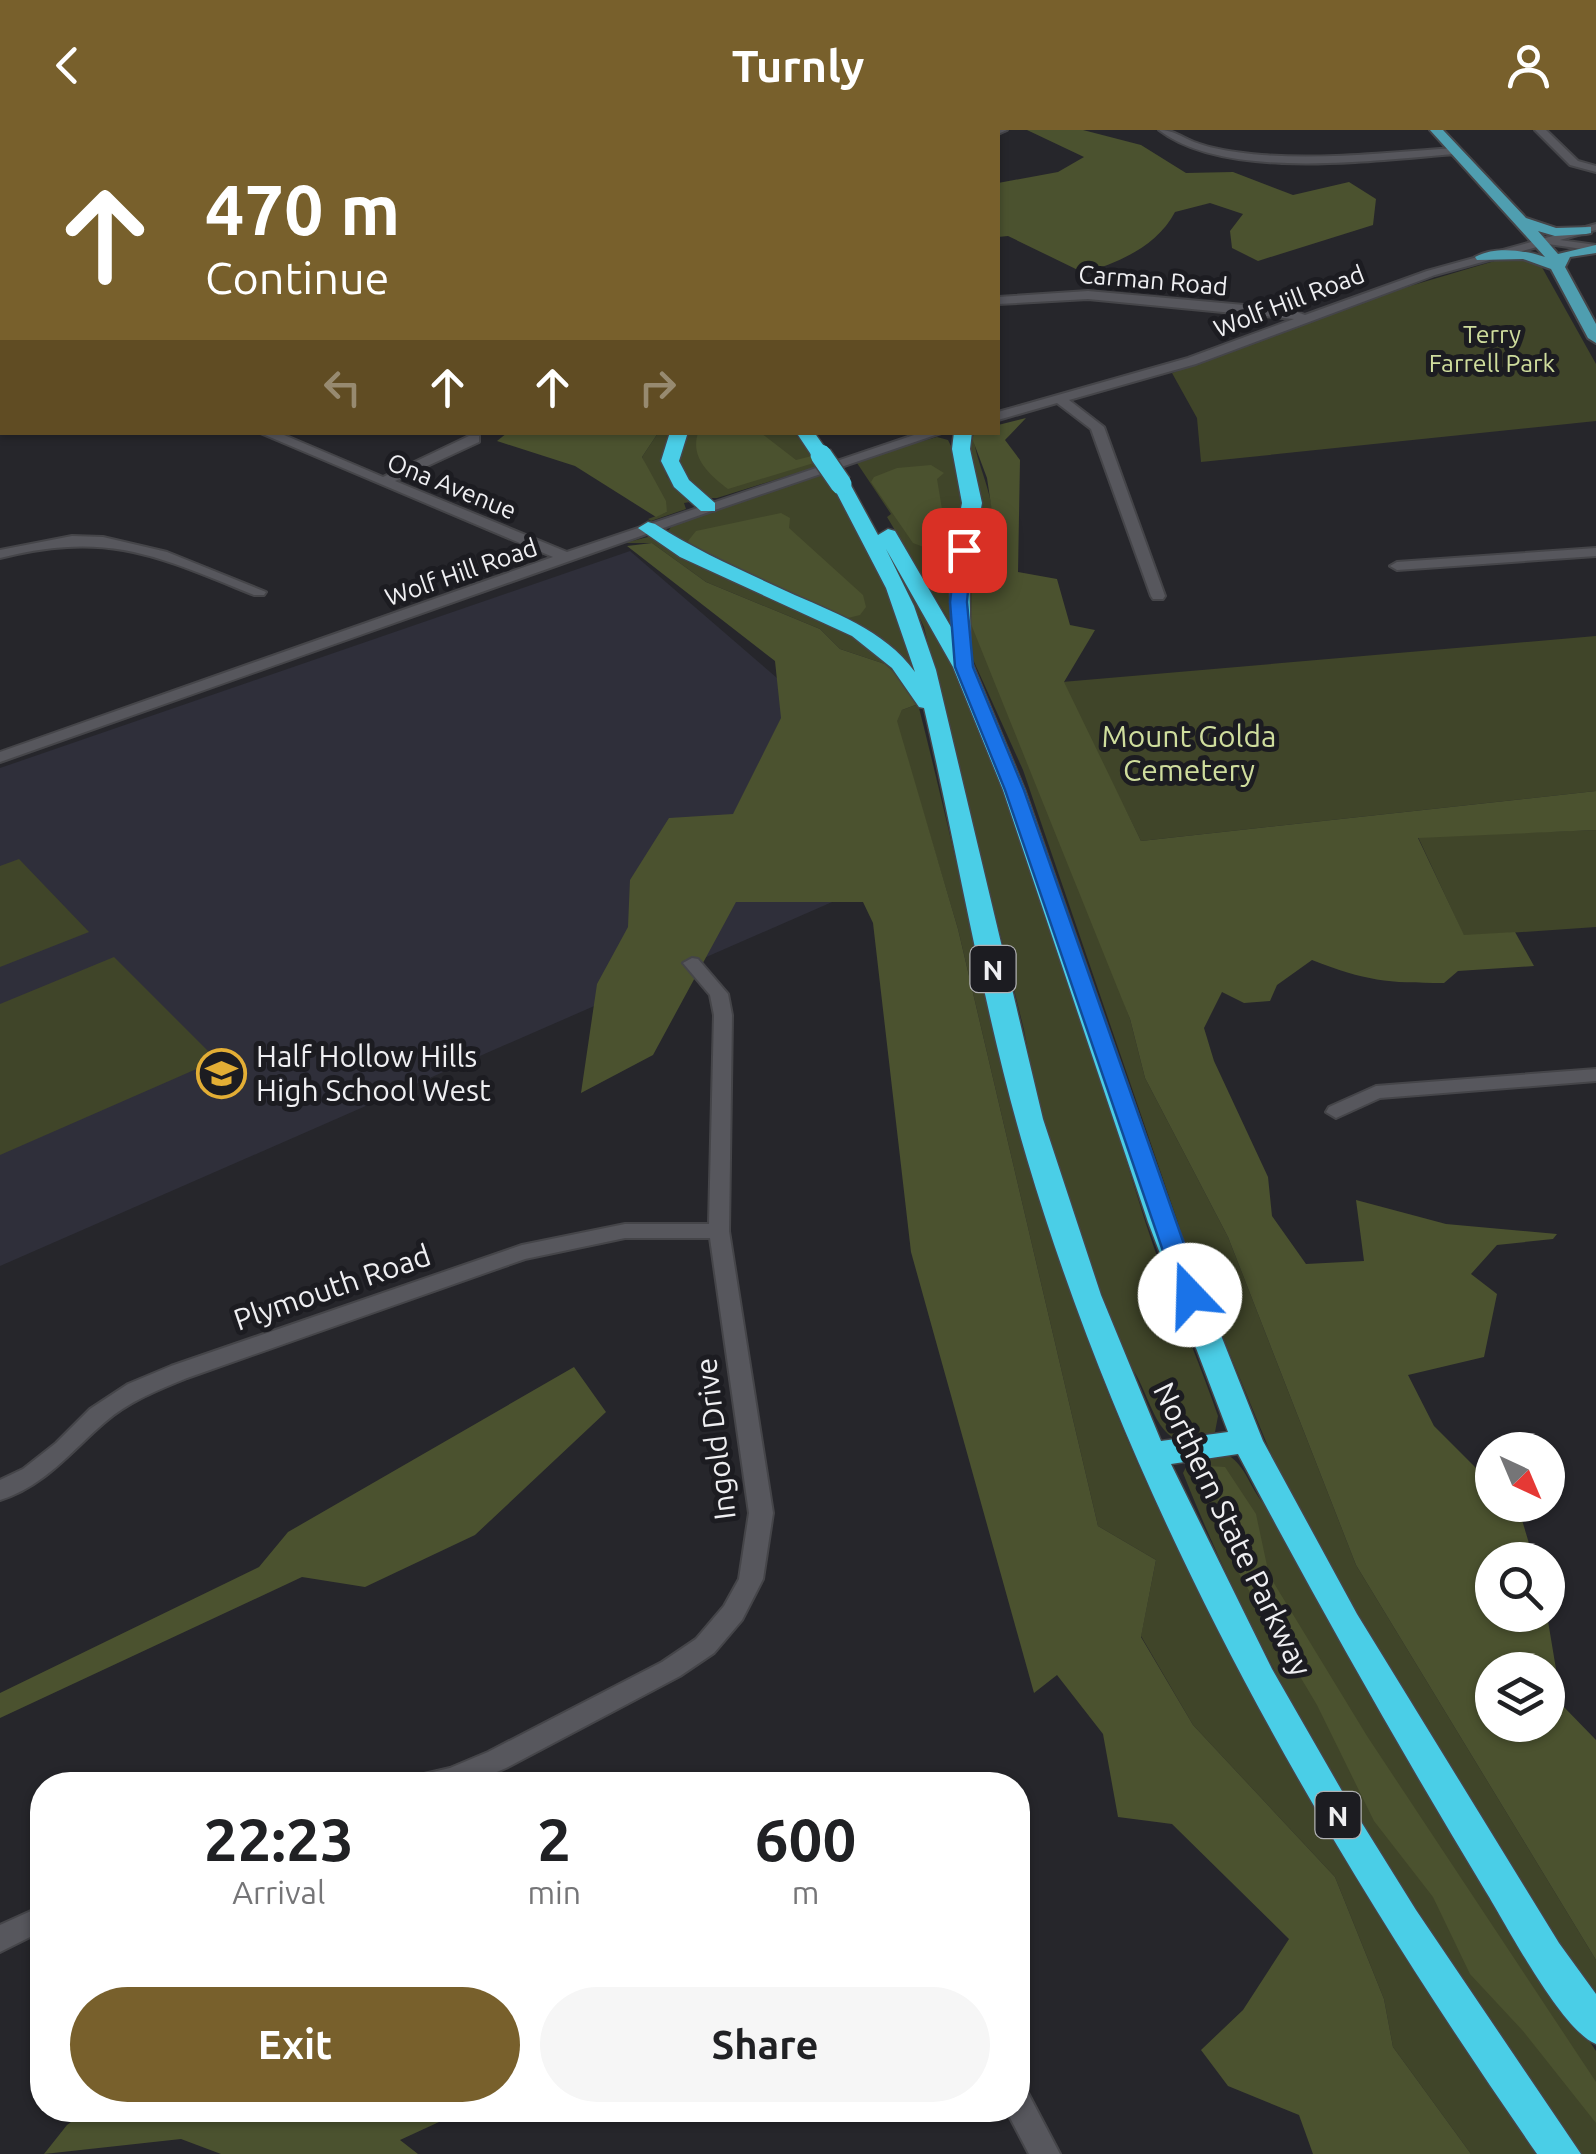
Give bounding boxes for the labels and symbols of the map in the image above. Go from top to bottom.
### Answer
street label: Wolf Hill Road [1210,259,1368,343]
street label: Carman Road [1077,260,1229,300]
park label: Terry Farrell Park [1429,320,1556,377]
street label: Ona Avenue [383,447,521,525]
pin [922,508,1007,593]
street label: Wolf Hill Road [381,533,541,611]
park label: Mount Golda Cemetery [1102,719,1276,787]
road number: N [970,946,1016,992]
place label: Half Hollow Hills High School West [256,1039,491,1107]
school or university icon: Half Hollow Hills High School West [195,1047,247,1099]
street label: Plymouth Road [229,1237,435,1337]
position arrow [1138,1243,1242,1347]
street label: Ingold Drive [688,1356,742,1522]
street label: Northern State Parkway [1147,1377,1319,1681]
north arrow [1475,1432,1565,1522]
road number: N [1316,1792,1360,1838]

